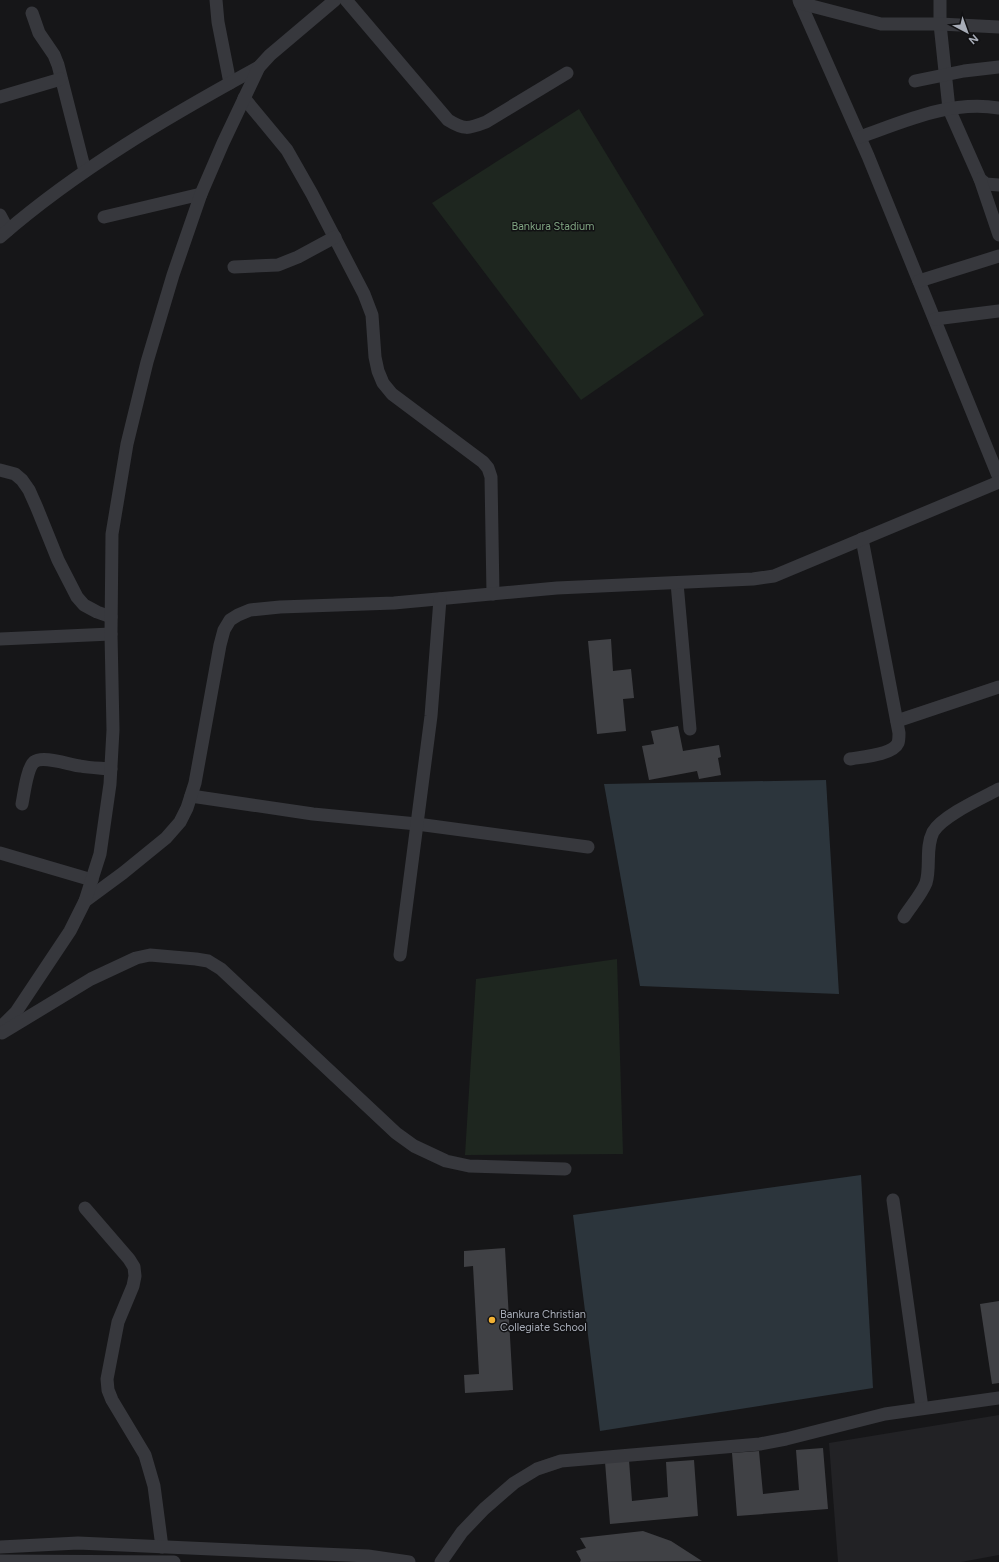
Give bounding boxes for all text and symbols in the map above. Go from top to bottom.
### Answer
north arrow [947,12,987,52]
text: N [966,31,981,47]
park label: Bankura Stadium [512,220,594,233]
place label: Bankura Christian Collegiate School [500,1308,587,1334]
marker: Bankura Christian Collegiate School [487,1315,497,1325]

